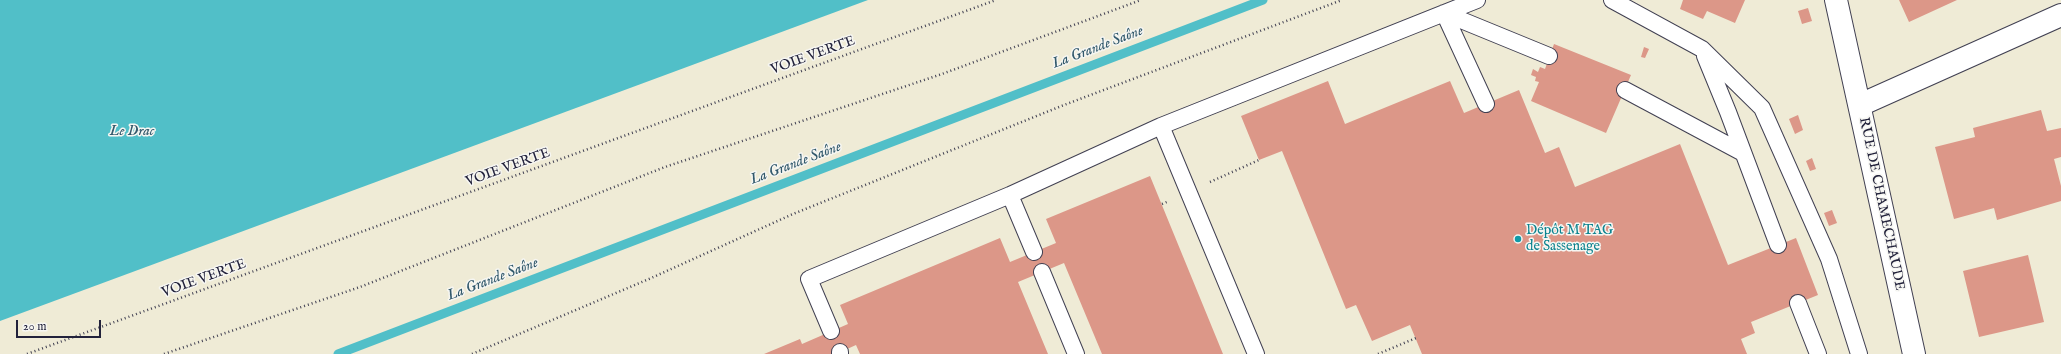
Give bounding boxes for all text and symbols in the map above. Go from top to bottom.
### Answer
water label: La Grande Saône [1050,22,1146,74]
street label: VOIE VERTE [769,33,857,79]
street label: RUE DE CHAMECHAUDE [1854,116,1908,292]
water label: Le Drac [110,123,154,141]
water label: La Grande Saône [748,138,844,190]
street label: VOIE VERTE [464,145,552,191]
place label: Dépôt M TAG de Sassenage [1526,223,1613,256]
marker: Dépôt M TAG de Sassenage [1513,234,1523,244]
water label: La Grande Saône [445,254,541,306]
street label: VOIE VERTE [160,256,248,302]
scale bar [18,312,103,338]
text: 20 m [23,319,46,334]

